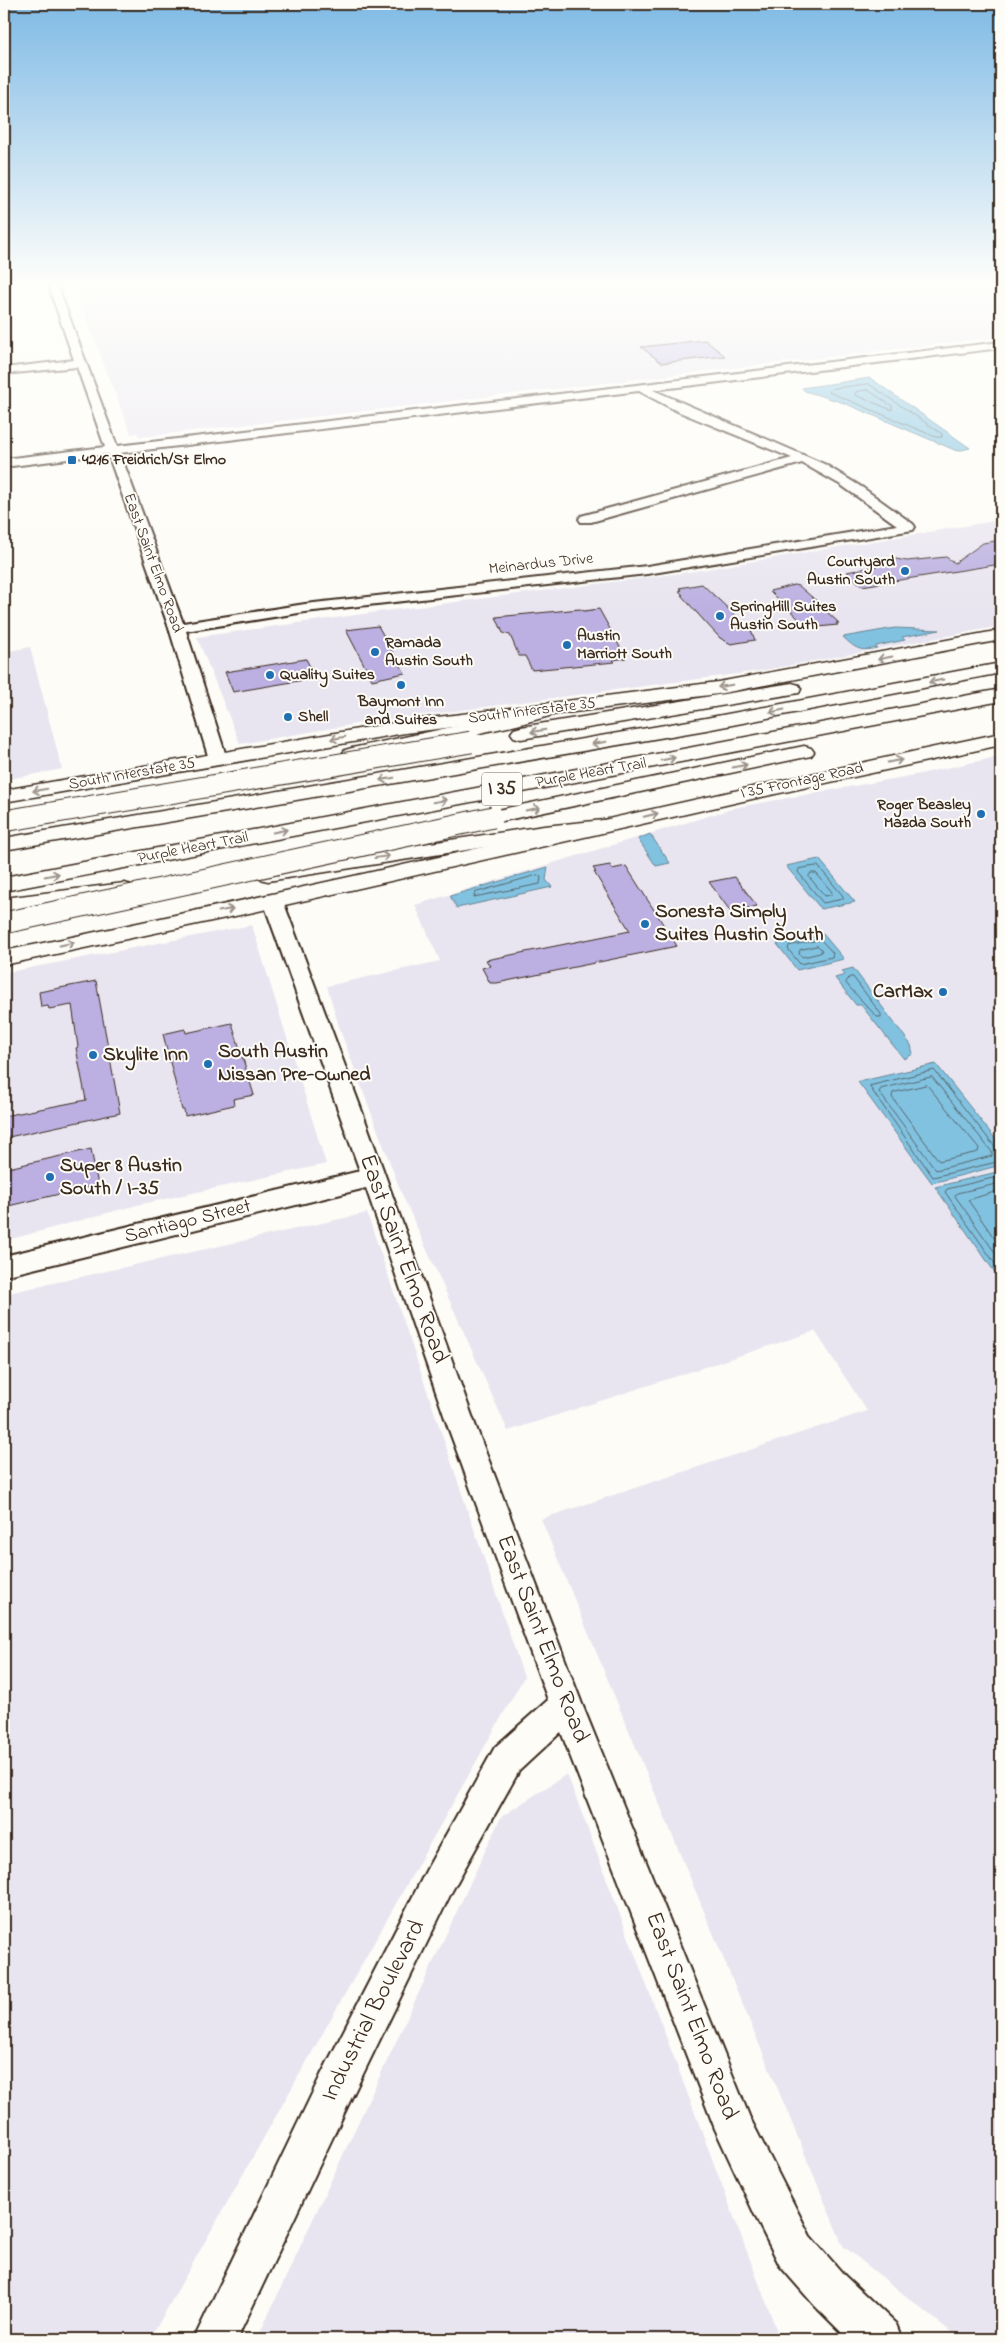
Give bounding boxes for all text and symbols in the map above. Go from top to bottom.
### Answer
place label: 4216 Freidrich/St Elmo [81,448,226,472]
marker: 4216 Freidrich/St Elmo [66,454,78,466]
street label: East Saint Elmo Road [117,490,189,636]
street label: Meinardus Drive [488,546,595,581]
place label: Courtyard Austin South [807,550,895,592]
marker: Courtyard Austin South [899,565,911,577]
place label: SpringHill Suites Austin South [730,595,836,637]
marker: SpringHill Suites Austin South [714,610,726,622]
place label: Austin Marriott South [577,624,672,666]
place label: Ramada Austin South [384,631,473,673]
marker: Austin Marriott South [561,639,573,651]
marker: Ramada Austin South [369,646,381,658]
one-way arrow [877,653,893,663]
place label: Quality Suites [280,663,375,688]
marker: Quality Suites [264,669,276,681]
one-way arrow [929,676,945,686]
marker: Baymont Inn and Suites [395,679,407,691]
one-way arrow [717,682,733,692]
place label: Baymont Inn and Suites [357,690,444,732]
street label: South Interstate 35 [467,691,597,731]
place label: Shell [298,705,329,729]
one-way arrow [769,707,785,716]
marker: Shell [282,711,294,723]
one-way arrow [531,726,547,736]
one-way arrow [331,734,347,744]
one-way arrow [592,738,608,748]
street label: South Interstate 35 [67,751,197,797]
street label: Purple Heart Trail [534,751,649,795]
one-way arrow [660,754,676,764]
street label: I 35 Frontage Road [738,756,866,806]
one-way arrow [887,756,903,765]
one-way arrow [732,760,748,770]
road number: I 35 [482,772,522,806]
one-way arrow [380,774,396,784]
one-way arrow [32,785,48,795]
place label: Roger Beasley Mazda South [876,793,971,835]
one-way arrow [431,795,447,805]
one-way arrow [524,804,540,813]
marker: Roger Beasley Mazda South [975,808,987,820]
one-way arrow [643,810,659,819]
street label: Purple Heart Trail [136,825,251,870]
one-way arrow [271,826,287,835]
one-way arrow [374,852,390,862]
one-way arrow [43,870,59,879]
place label: Sonesta Simply Suites Austin South [655,898,824,950]
one-way arrow [218,905,234,915]
marker: Sonesta Simply Suites Austin South [639,918,651,930]
one-way arrow [59,939,75,948]
place label: CarMax [873,978,933,1007]
marker: CarMax [937,986,949,998]
place label: South Austin Nissan Pre-Owned [218,1038,371,1090]
place label: Skylite Inn [103,1041,188,1071]
marker: Skylite Inn [87,1049,99,1061]
marker: South Austin Nissan Pre-Owned [202,1058,214,1070]
street label: East Saint Elmo Road [349,1150,457,1369]
place label: Super 8 Austin South / I-35 [60,1152,182,1204]
marker: Super 8 Austin South / I-35 [44,1171,56,1183]
street label: Santiago Street [122,1192,255,1253]
street label: East Saint Elmo Road [486,1530,598,1749]
street label: East Saint Elmo Road [635,1907,747,2126]
street label: Industrial Boulevard [313,1914,435,2108]

